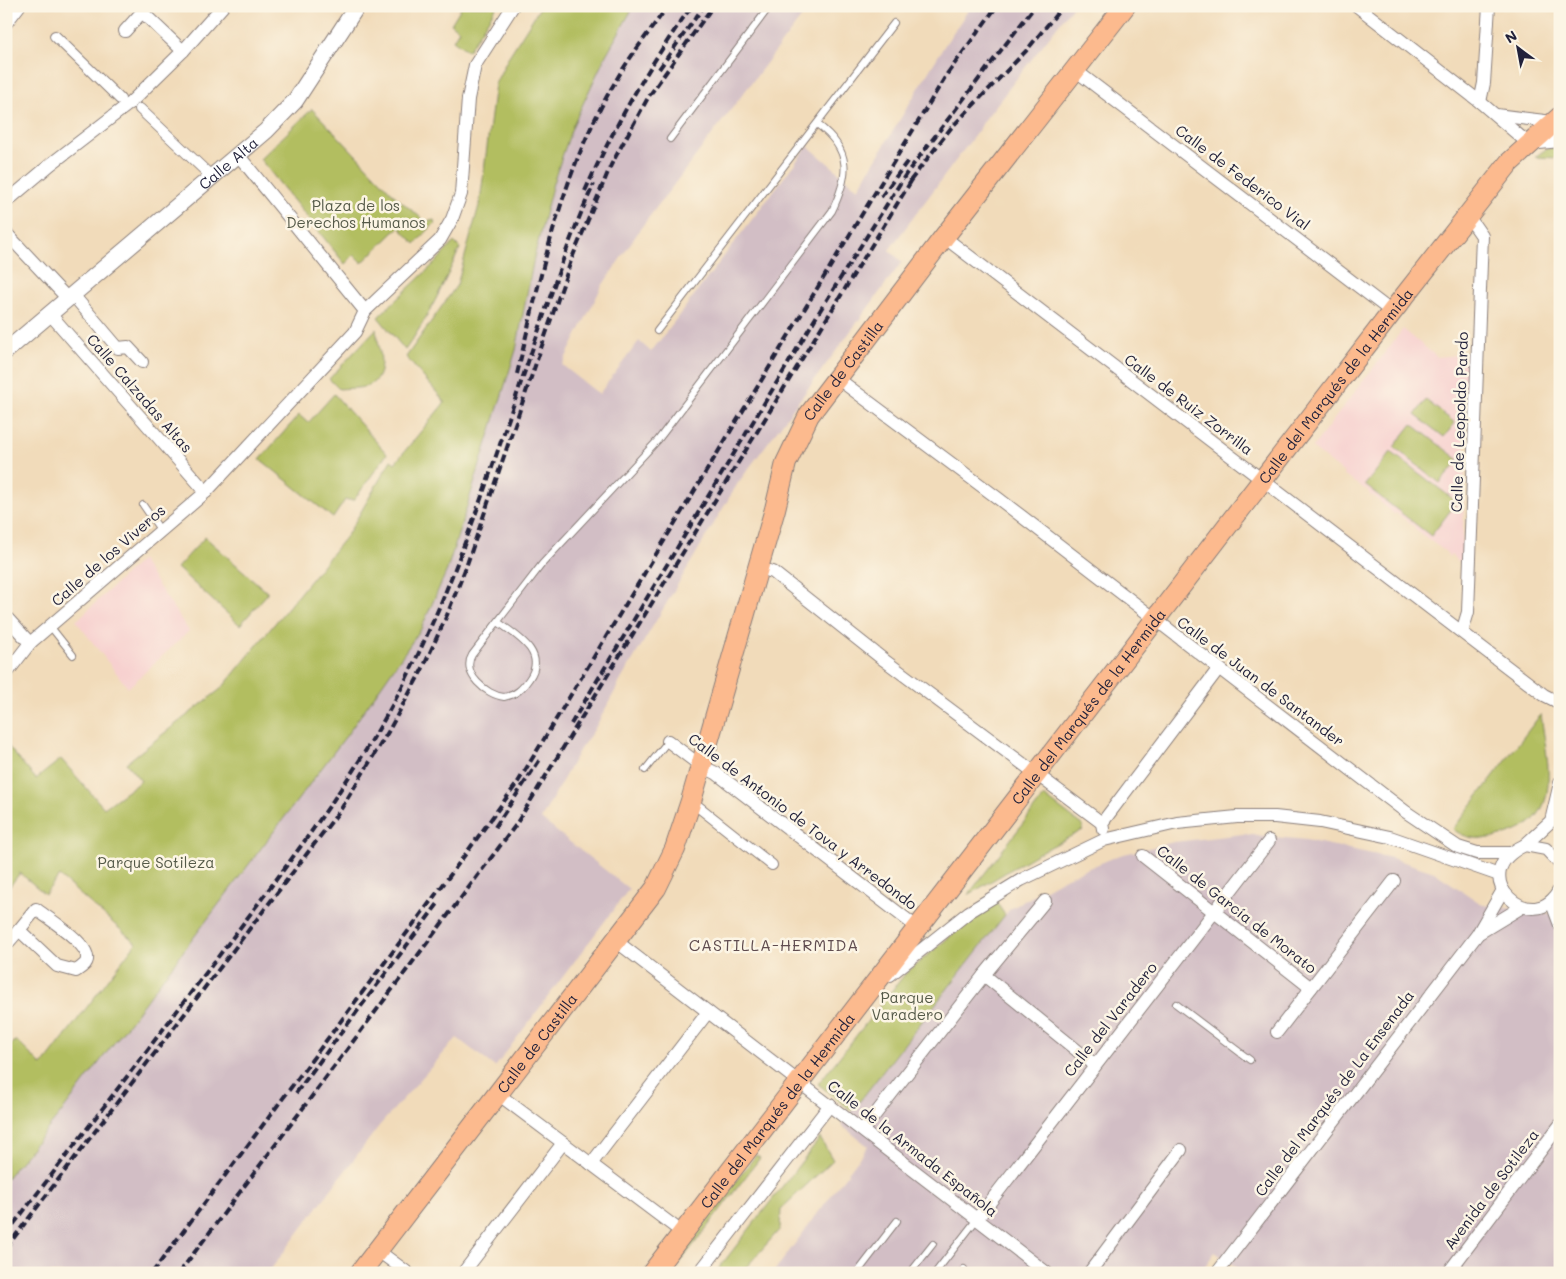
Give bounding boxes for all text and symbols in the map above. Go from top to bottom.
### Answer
north arrow [1494,22,1544,72]
text: N [1501,26,1520,47]
street label: Calle de Federico Vial [1172,120,1314,234]
street label: Calle Alta [194,132,262,194]
park label: Plaza de los Derechos Humanos [286,195,426,232]
street label: Calle del Marqués de la Hermida [1254,284,1417,488]
street label: Calle de Castilla [798,316,887,425]
street label: Calle Calzadas Altas [83,329,197,457]
street label: Calle de Leopoldo Pardo [1446,331,1472,513]
street label: Calle de Ruiz Zorrilla [1121,349,1257,459]
street label: Calle de los Viveros [47,500,169,610]
street label: Calle del Marqués de la Hermida [1006,605,1170,808]
street label: Calle de Juan de Santander [1173,611,1349,751]
street label: Calle de Antonio de Tova y Arredondo [685,728,921,914]
street label: Calle de García de Morato [1153,840,1321,978]
park label: Parque Sotileza [97,852,215,872]
district label: CASTILLA-HERMIDA [689,934,859,955]
street label: Calle del Varadero [1059,958,1161,1080]
street label: Calle del Marqués de La Ensenada [1250,986,1418,1200]
park label: Parque Varadero [871,987,943,1024]
street label: Calle de Castilla [492,989,582,1097]
street label: Calle del Marqués de la Hermida [695,1009,859,1213]
street label: Calle de la Armada Española [824,1075,1002,1221]
street label: Avenida de Sotileza [1439,1125,1543,1253]

